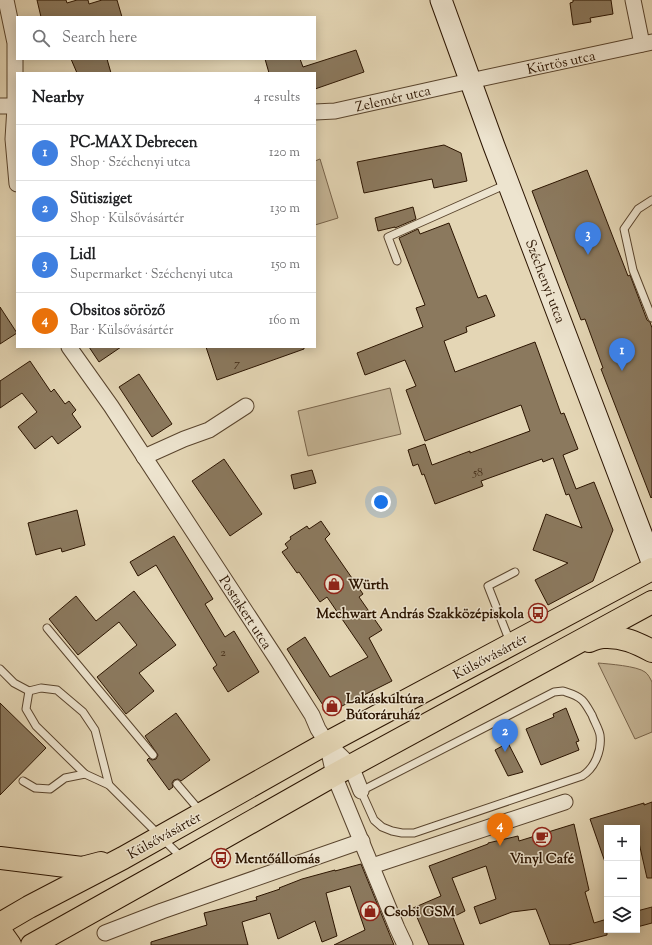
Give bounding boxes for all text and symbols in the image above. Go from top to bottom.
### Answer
search box [16,16,316,60]
icon: search [30,27,52,49]
text: Search here [62,28,137,49]
street label: Kürtös utca [525,47,598,81]
street label: Zelemér utca [354,81,433,118]
text: Nearby [32,86,84,110]
text: 4 results [254,89,300,107]
text: PC-MAX Debrecen [70,133,198,154]
text: 1 [43,144,47,162]
text: 120 m [269,144,300,162]
text: Shop · Széchenyi utca [70,154,190,172]
text: Sütisziget [70,189,132,210]
text: 2 [42,200,48,218]
text: 130 m [270,200,300,218]
text: Shop · Külsővásártér [70,210,184,228]
pin: 3 [575,222,601,255]
street label: Széchenyi utca [519,237,570,327]
text: Lidl [70,245,96,266]
text: 3 [42,256,48,274]
text: 150 m [271,256,300,274]
text: Supermarket · Széchenyi utca [70,266,233,284]
text: Obsitos söröző [70,301,165,322]
text: 4 [42,312,48,330]
text: 160 m [269,312,300,330]
text: Bar · Külsővásártér [70,322,174,340]
pin: 1 [609,338,635,371]
house number: 7 [234,355,240,373]
house number: 58 [472,464,483,482]
your location [371,492,391,512]
street label: Postakert utca [213,572,276,654]
shop icon: Würth [323,573,345,595]
place label: Würth [348,576,390,596]
bus stop icon: Mechwart András Szakközépiskola [527,602,549,624]
place label: Mechwart András Szakközépiskola [316,605,525,625]
street label: Külsővásártér [450,629,532,686]
house number: 2 [220,644,226,662]
place label: Lakáskultúra Bútoráruház [346,690,425,726]
shop icon: Lakáskultúra Bútoráruház [321,695,343,717]
pin: 2 [492,719,518,752]
street label: Külsővásártér [124,808,206,865]
pin: 4 [487,813,513,846]
map controls [604,825,640,933]
button: + [604,825,640,861]
cafe icon: Vinyl Café [531,826,553,848]
bus stop icon: Mentőállomás [210,847,232,869]
place label: Mentőállomás [235,850,321,870]
place label: Vinyl Café [510,850,575,870]
button: − [604,861,640,897]
button: layers [604,897,640,933]
shop icon: Csobi GSM [359,900,381,922]
place label: Csobi GSM [384,903,455,923]

